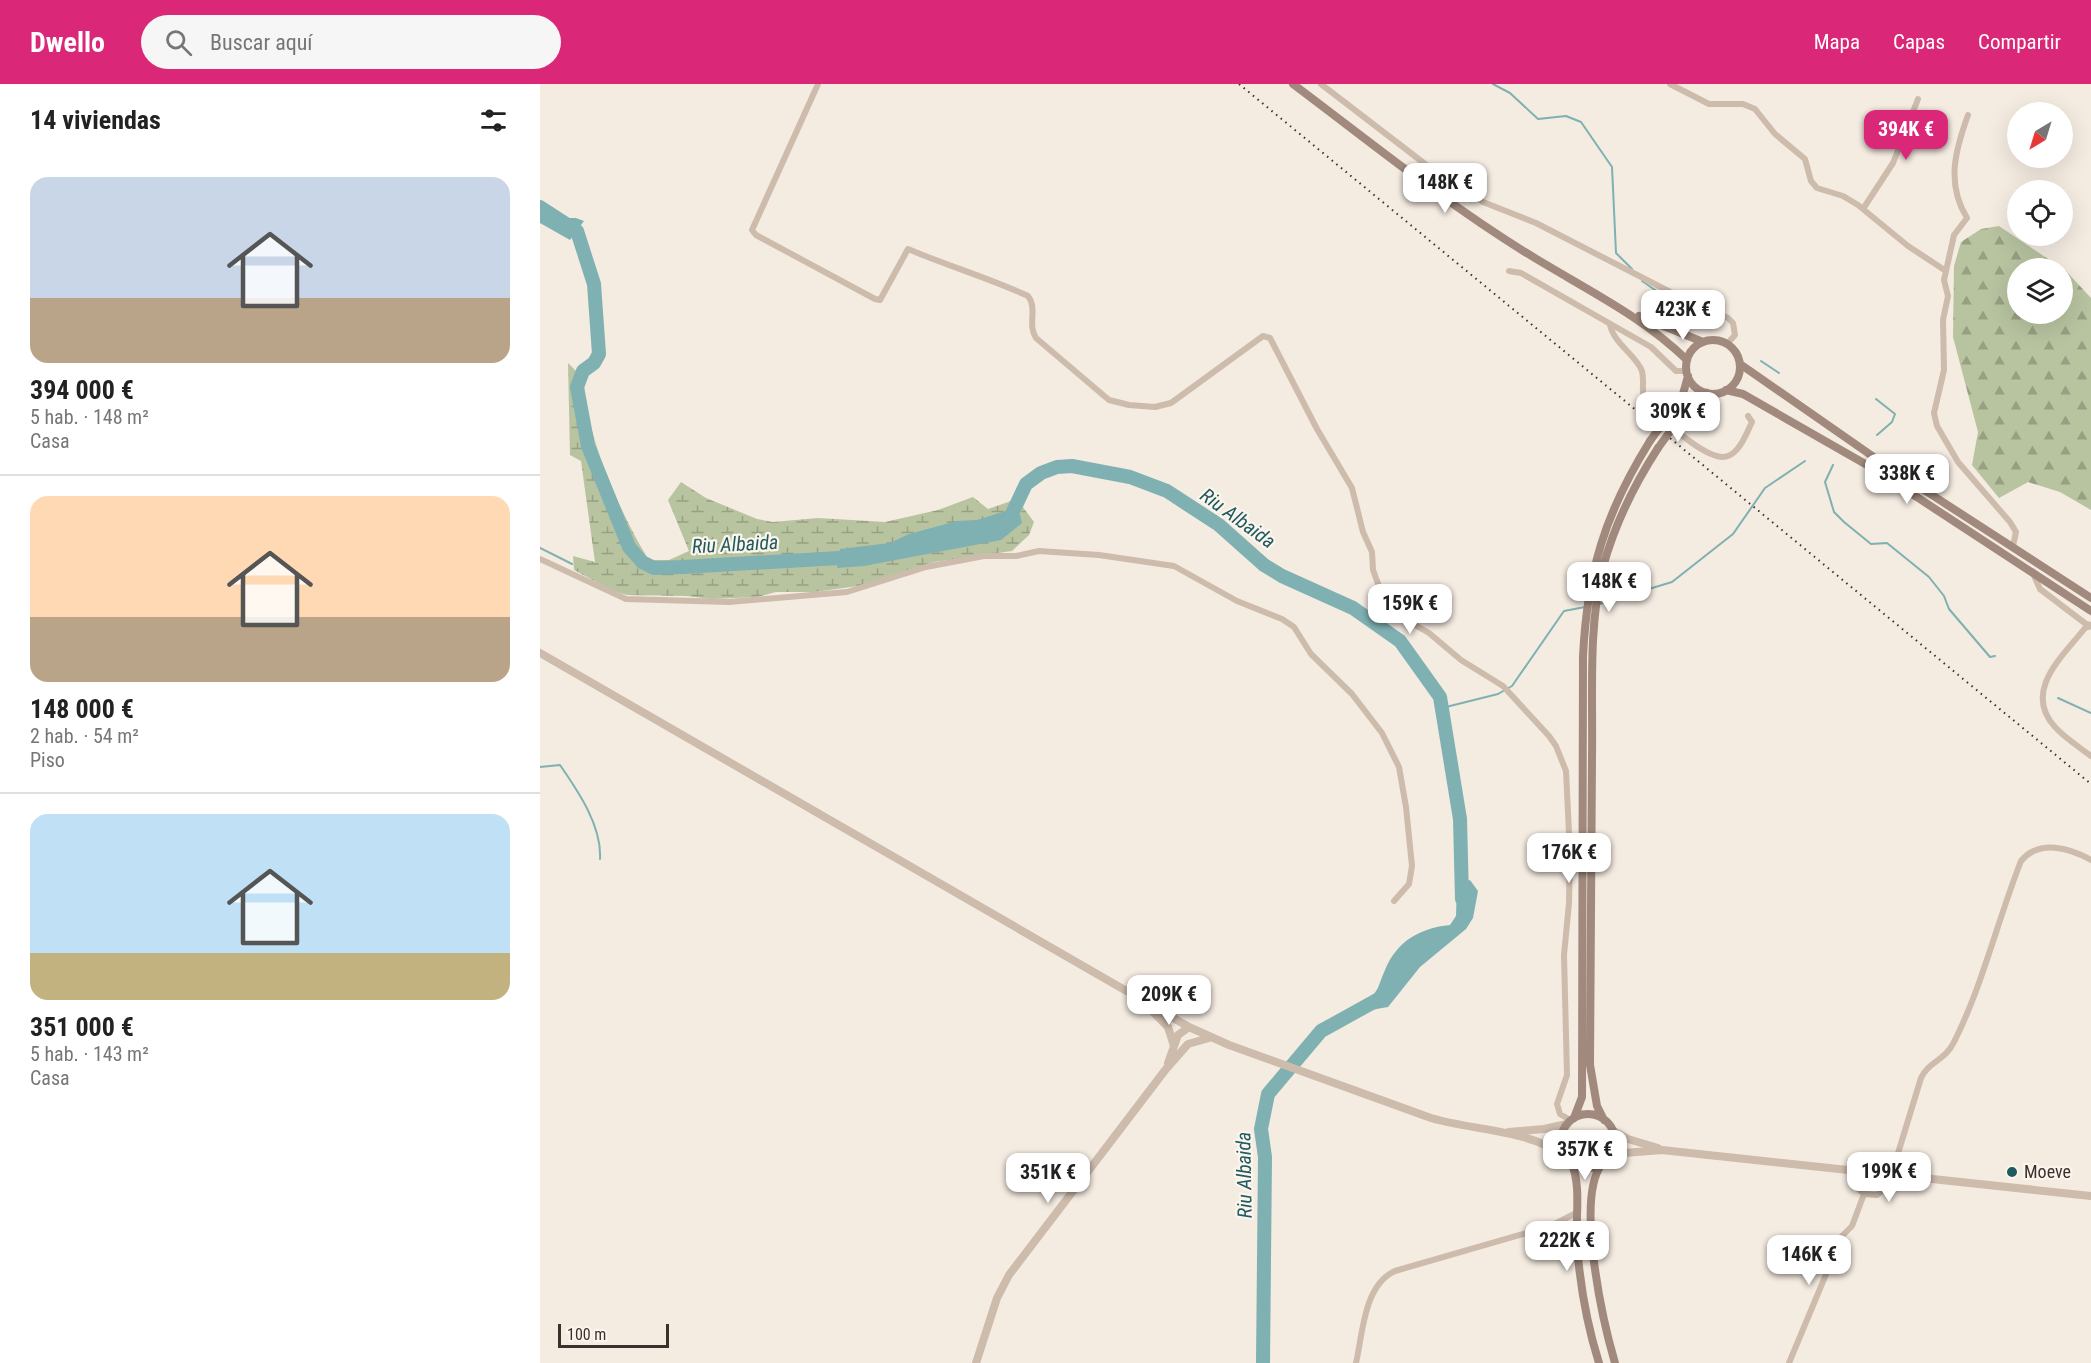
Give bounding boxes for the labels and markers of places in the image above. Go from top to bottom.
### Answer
pin: 394K € [1857,110,1955,161]
pin: 148K € [1396,163,1494,214]
pin: 423K € [1634,290,1732,341]
pin: 309K € [1629,392,1727,443]
pin: 338K € [1858,454,1956,505]
pin: 148K € [1560,562,1658,613]
pin: 159K € [1361,584,1459,635]
pin: 176K € [1520,833,1618,884]
pin: 209K € [1120,975,1218,1026]
pin: 357K € [1536,1130,1634,1181]
pin: 199K € [1840,1152,1938,1203]
pin: 351K € [999,1153,1097,1204]
place label: Moeve [2024,1161,2071,1182]
marker: Moeve [2005,1165,2019,1179]
pin: 222K € [1518,1221,1616,1272]
pin: 146K € [1760,1235,1858,1286]

